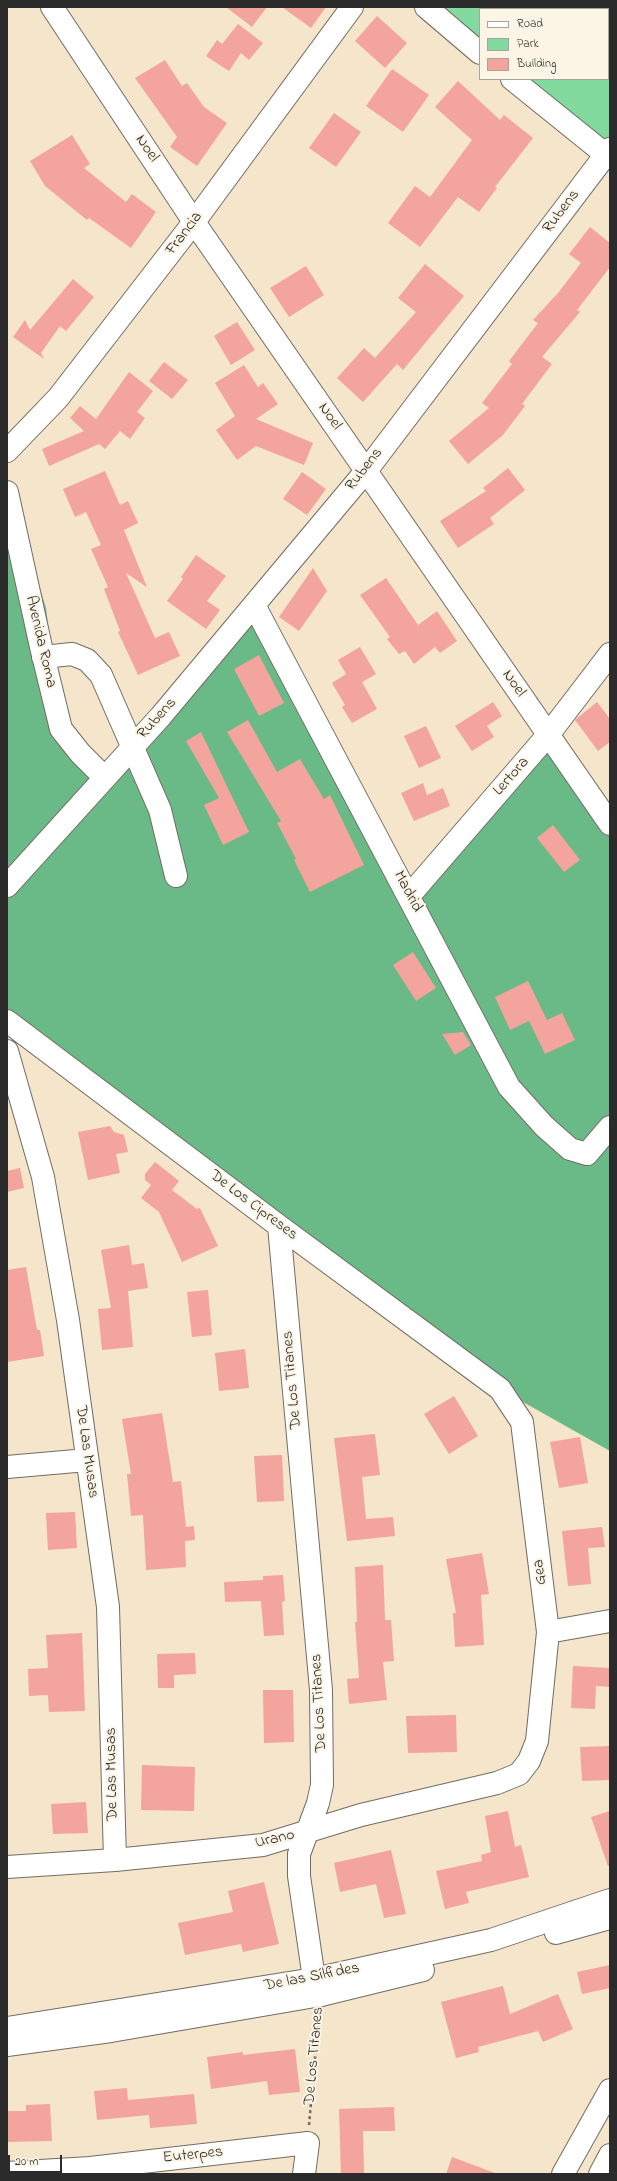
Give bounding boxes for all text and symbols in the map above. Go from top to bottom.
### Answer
legend [479,8,609,80]
text: Road [517,15,543,33]
text: Park [517,35,539,53]
text: Building [517,55,556,73]
street label: Noel [130,132,162,166]
street label: Rubens [539,186,585,238]
street label: Francia [163,209,207,259]
street label: Noel [313,400,345,434]
street label: Rubens [342,445,388,495]
street label: Avenida Roma [20,594,60,690]
street label: Noel [497,667,529,701]
street label: Rubens [134,694,182,744]
street label: Lertora [490,754,534,800]
street label: Madrid [388,868,426,916]
street label: De Los Cipreses [205,1167,301,1245]
street label: De Los Titanes [279,1330,307,1430]
street label: De Las Musas [70,1404,102,1500]
street label: Gea [530,1558,552,1586]
street label: De Los Titanes [308,1653,332,1753]
street label: De Las Musas [103,1727,123,1821]
street label: Urano [253,1826,297,1854]
street label: De las Sílfides [263,1959,361,1997]
street label: De Los Titanes [301,2006,329,2106]
street label: Euterpes [162,2143,224,2169]
scale bar [10,2147,64,2173]
text: 20 m [15,2153,38,2171]

